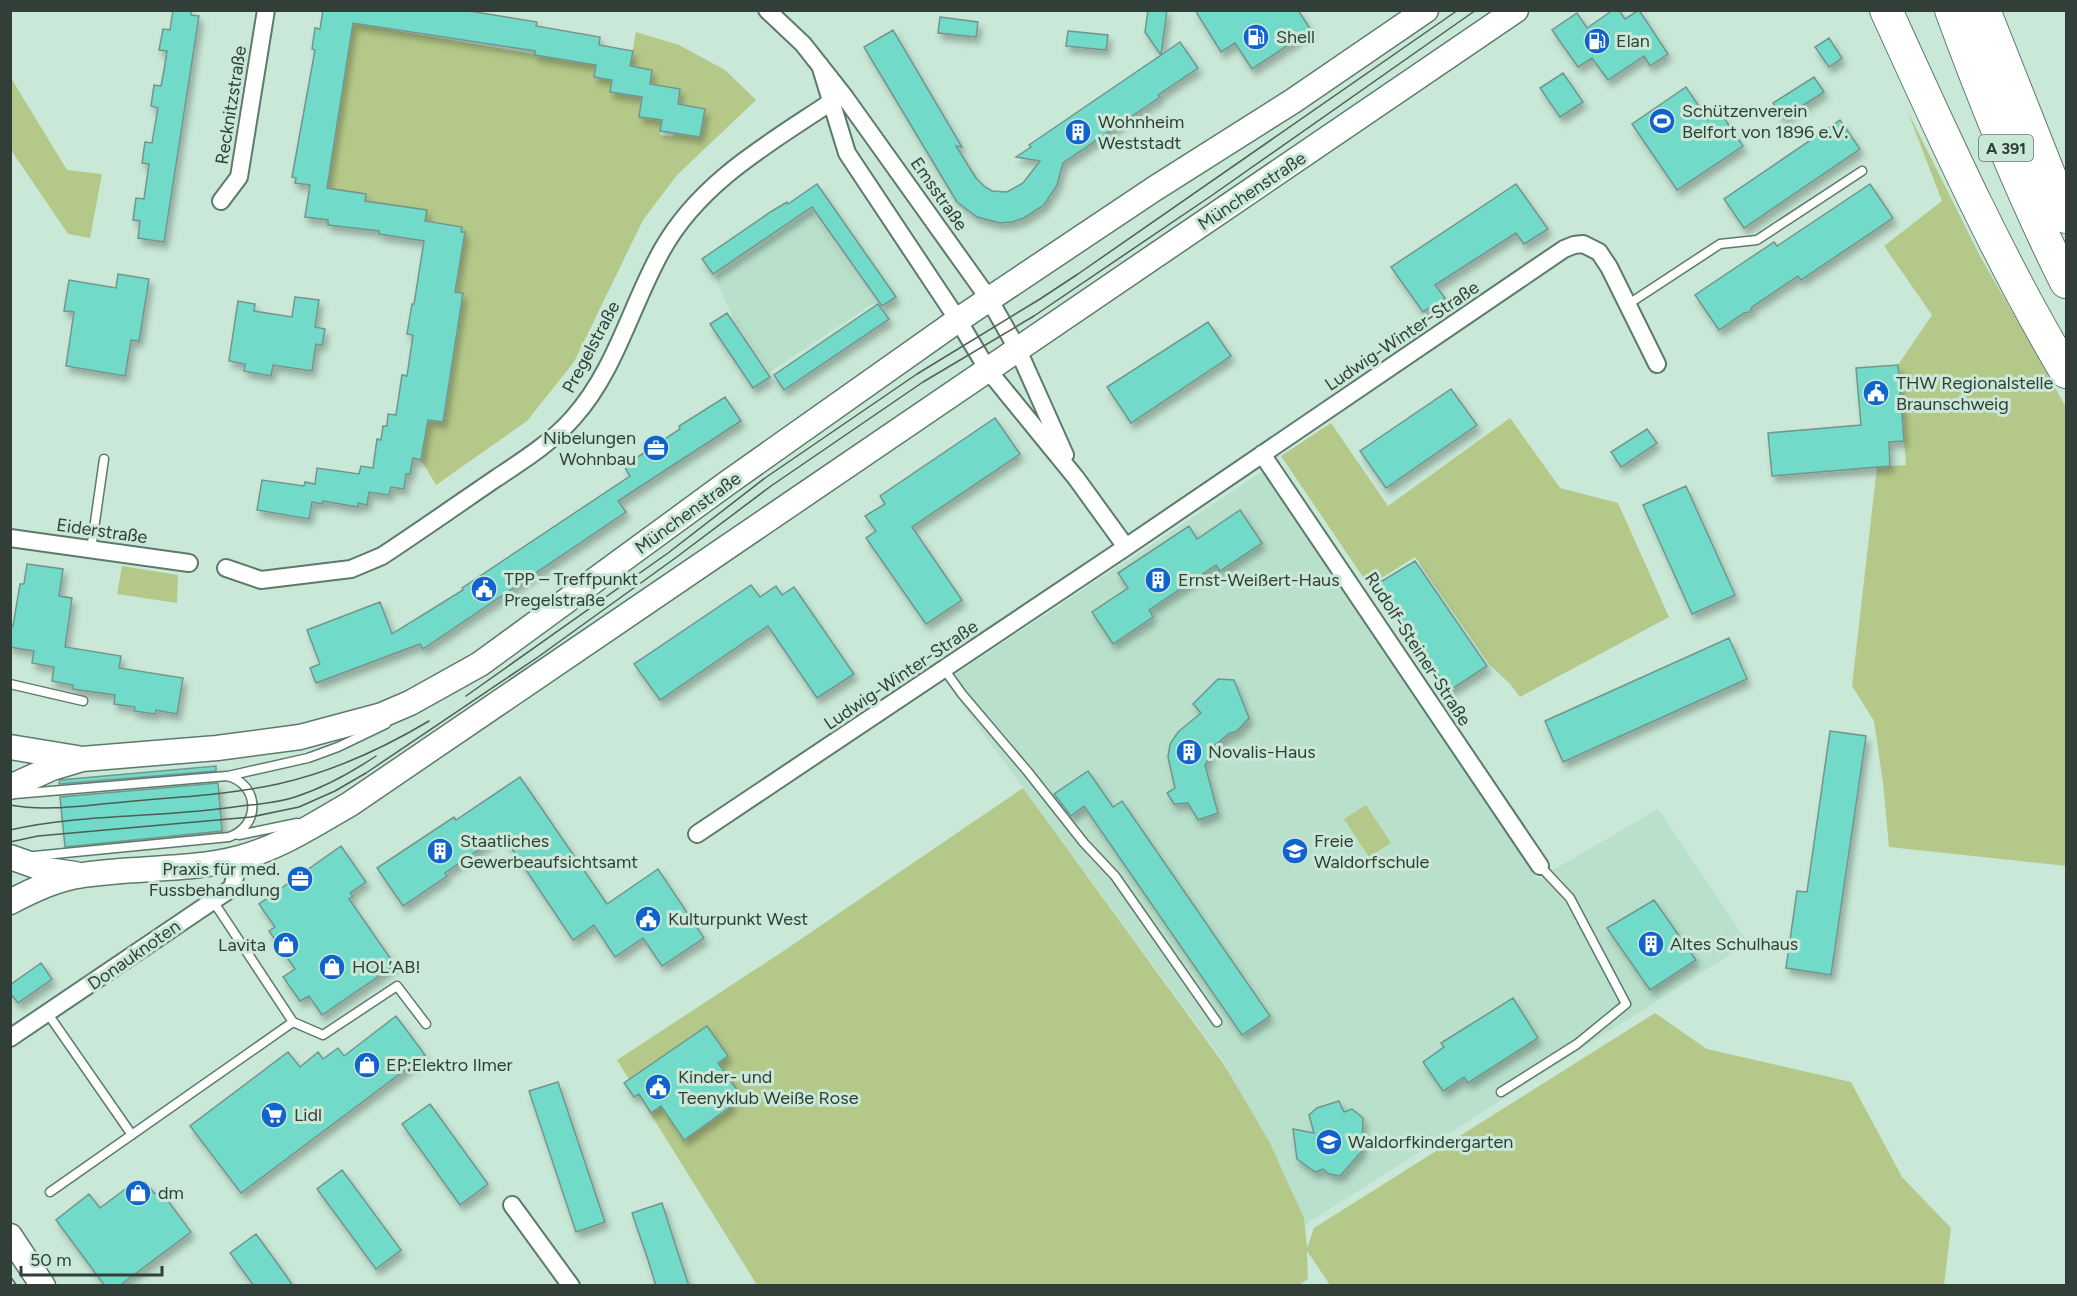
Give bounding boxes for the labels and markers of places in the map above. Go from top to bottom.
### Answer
fuel station icon: Shell [1241,22,1271,52]
place label: Shell [1276,26,1315,48]
fuel station icon: Elan [1582,26,1612,56]
place label: Elan [1616,30,1650,52]
place label: Schützenverein Belfort von 1896 e.V. [1682,100,1848,143]
sports icon: Schützenverein Belfort von 1896 e.V. [1647,106,1677,136]
place label: Wohnheim Weststadt [1098,111,1184,154]
building icon: Wohnheim Weststadt [1063,117,1093,147]
place label: THW Regionalstelle Braunschweig [1896,372,2054,415]
public building icon: THW Regionalstelle Braunschweig [1861,378,1891,408]
place label: Nibelungen Wohnbau [543,427,636,470]
office icon: Nibelungen Wohnbau [641,433,671,463]
building icon: Ernst-Weißert-Haus [1143,565,1173,595]
place label: TPP – Treffpunkt Pregelstraße [504,568,638,611]
place label: Ernst-Weißert-Haus [1178,569,1340,591]
public building icon: TPP – Treffpunkt Pregelstraße [469,574,499,604]
building icon: Novalis-Haus [1174,737,1204,767]
place label: Novalis-Haus [1208,741,1316,763]
place label: Staatliches Gewerbeaufsichtsamt [460,830,638,873]
place label: Freie Waldorfschule [1314,830,1430,873]
building icon: Staatliches Gewerbeaufsichtsamt [425,836,455,866]
school or university icon: Freie Waldorfschule [1280,836,1310,866]
place label: Praxis für med. Fussbehandlung [149,858,280,901]
office icon: Praxis für med. Fussbehandlung [285,864,315,894]
public building icon: Kulturpunkt West [633,904,663,934]
place label: Kulturpunkt West [668,908,808,930]
building icon: Altes Schulhaus [1636,929,1666,959]
shop icon: Lavita [271,930,301,960]
place label: Altes Schulhaus [1670,933,1798,955]
place label: Lavita [218,934,266,956]
shop icon: HOL’AB! [317,952,347,982]
place label: HOL’AB! [352,956,421,978]
shop icon: EP:Elektro Ilmer [352,1050,382,1080]
place label: EP:Elektro Ilmer [386,1054,513,1076]
place label: Kinder- und Teenyklub Weiße Rose [678,1066,859,1109]
public building icon: Kinder- und Teenyklub Weiße Rose [643,1072,673,1102]
supermarket icon: Lidl [259,1100,289,1130]
place label: Lidl [294,1104,322,1126]
school or university icon: Waldorfkindergarten [1314,1127,1344,1157]
place label: Waldorfkindergarten [1348,1131,1513,1153]
shop icon: dm [123,1178,153,1208]
place label: dm [158,1182,184,1204]

